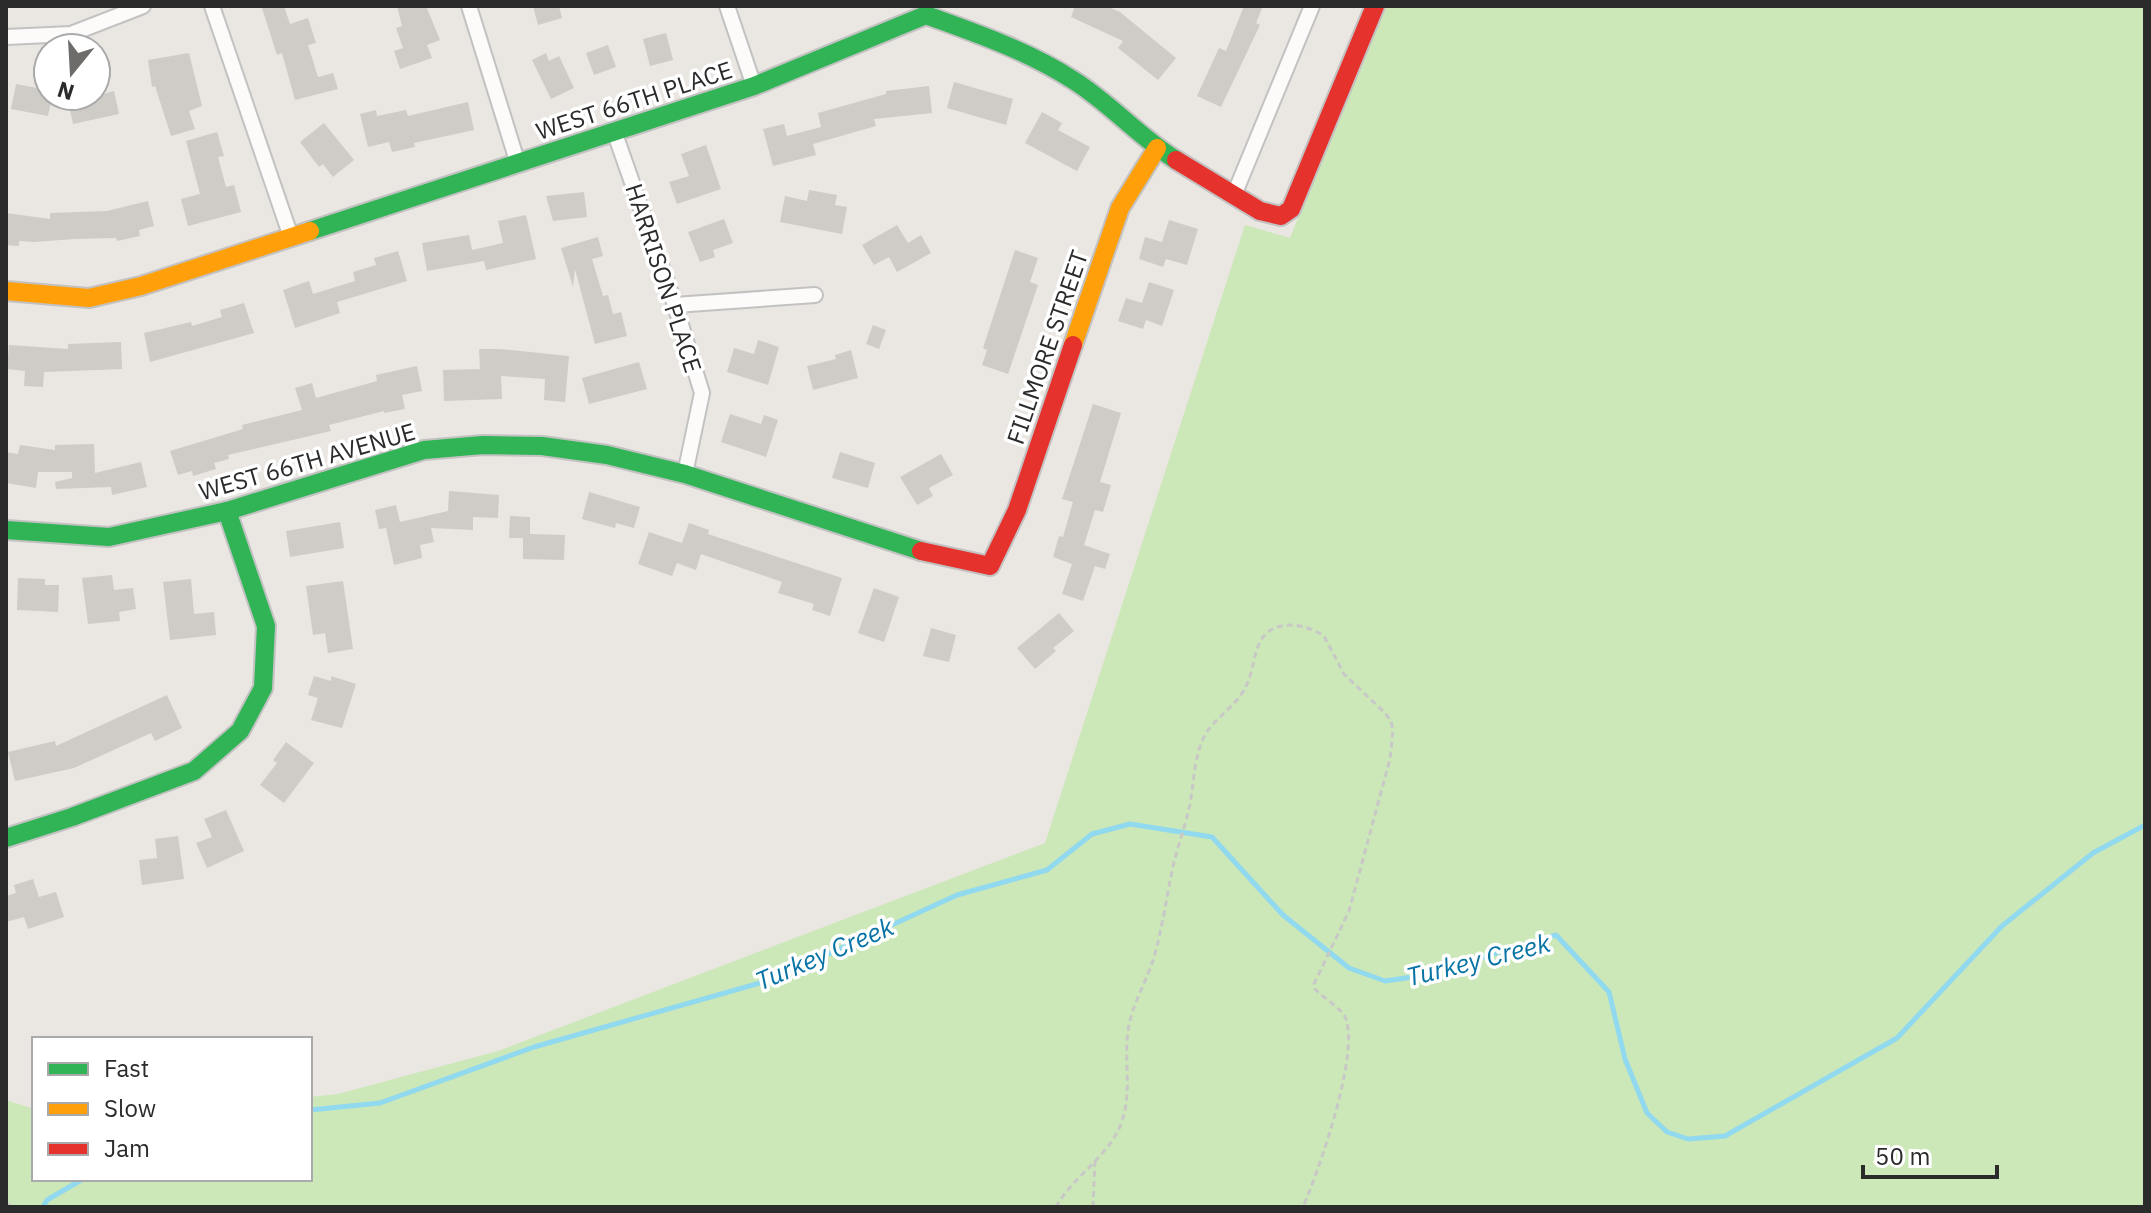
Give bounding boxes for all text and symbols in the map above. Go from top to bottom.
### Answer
north arrow [32,32,112,112]
street label: WEST 66TH PLACE [532,53,736,147]
text: N [54,75,78,108]
street label: HARRISON PLACE [618,179,710,377]
street label: FILLMORE STREET [999,246,1095,448]
street label: WEST 66TH AVENUE [195,415,419,507]
water label: Turkey Creek [750,908,899,997]
water label: Turkey Creek [1402,925,1554,993]
legend [32,1037,312,1181]
text: Fast [104,1052,149,1084]
text: Slow [104,1092,156,1124]
scale bar [1863,1129,1997,1179]
text: Jam [104,1132,150,1164]
text: 50 m [1875,1140,1930,1172]

